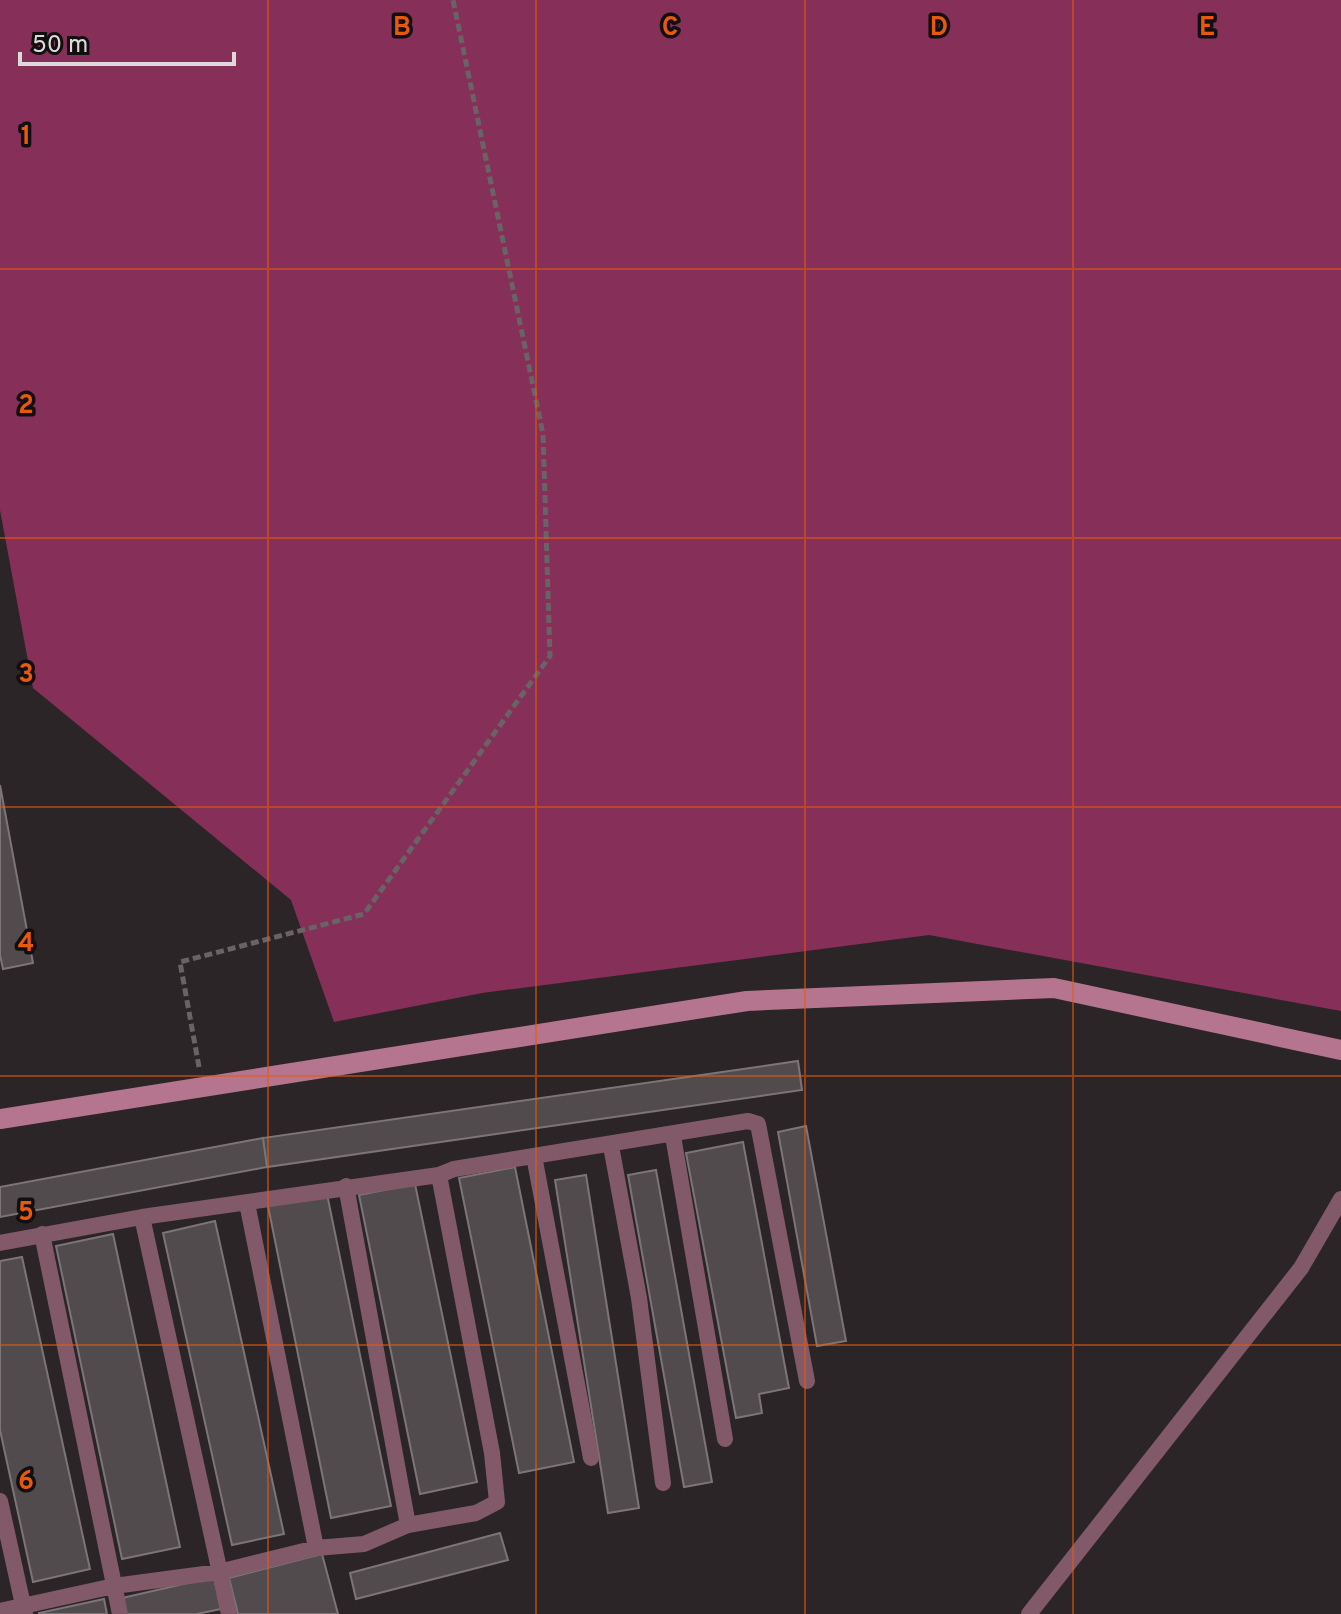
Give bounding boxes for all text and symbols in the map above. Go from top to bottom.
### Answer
text: B [393,12,411,45]
text: C [662,12,678,45]
text: D [930,12,948,45]
text: E [1199,12,1215,45]
scale bar [20,16,234,66]
text: 50 m [32,31,88,61]
text: 1 [21,121,31,154]
text: 2 [18,390,34,423]
text: 3 [18,659,34,692]
text: 4 [18,928,34,961]
text: 5 [18,1197,34,1230]
text: 6 [18,1466,34,1499]

